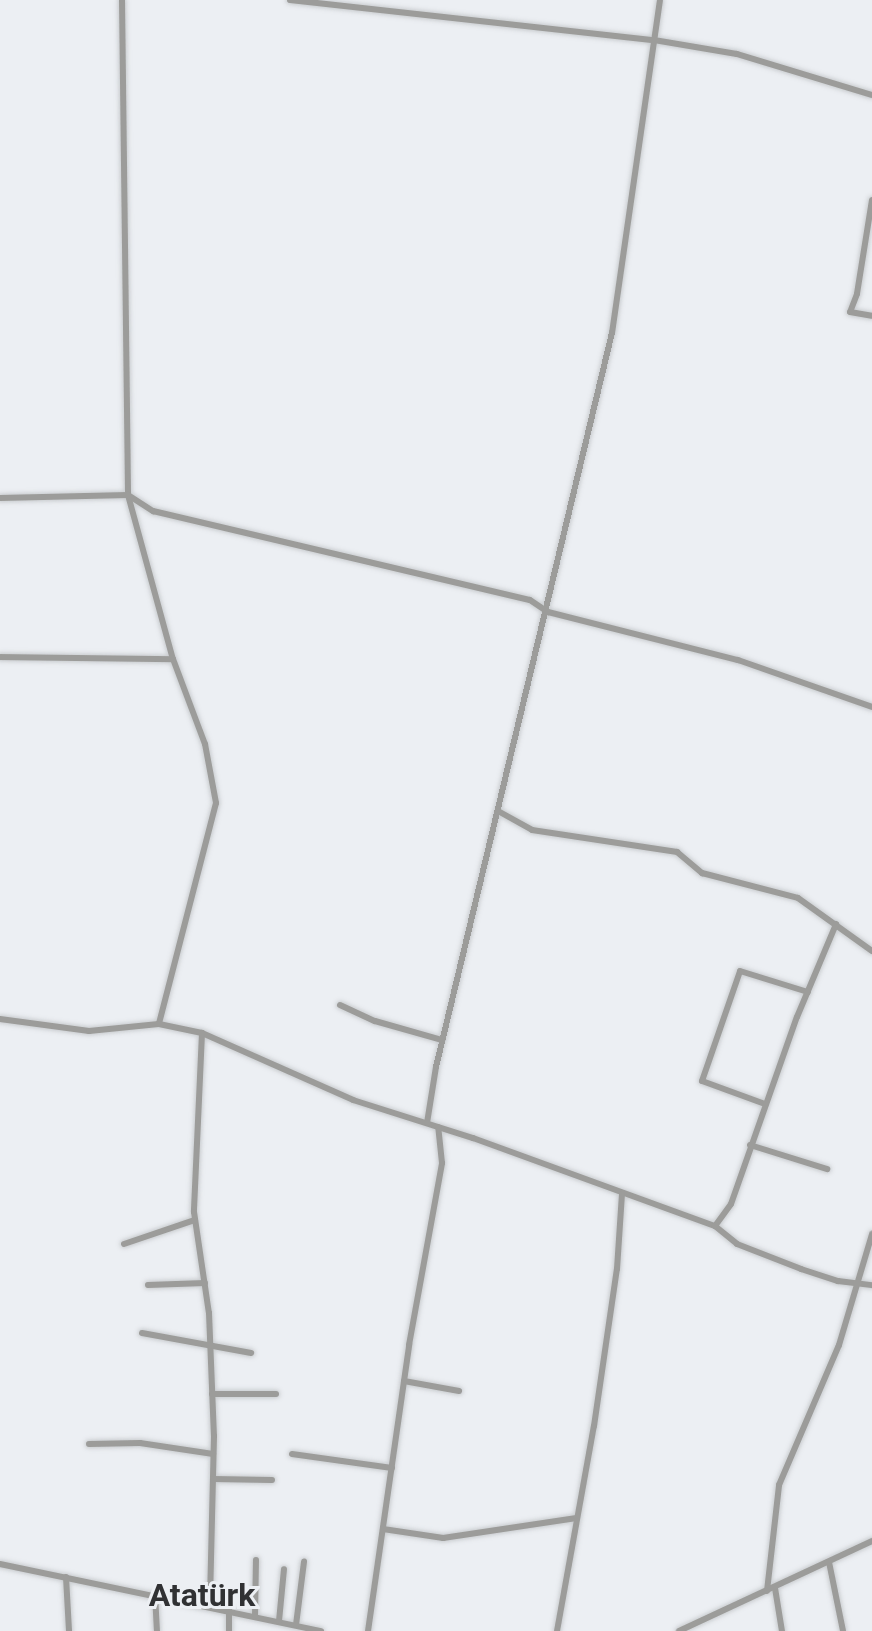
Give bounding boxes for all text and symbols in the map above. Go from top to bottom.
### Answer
district label: Atatürk [149,1576,255,1614]

